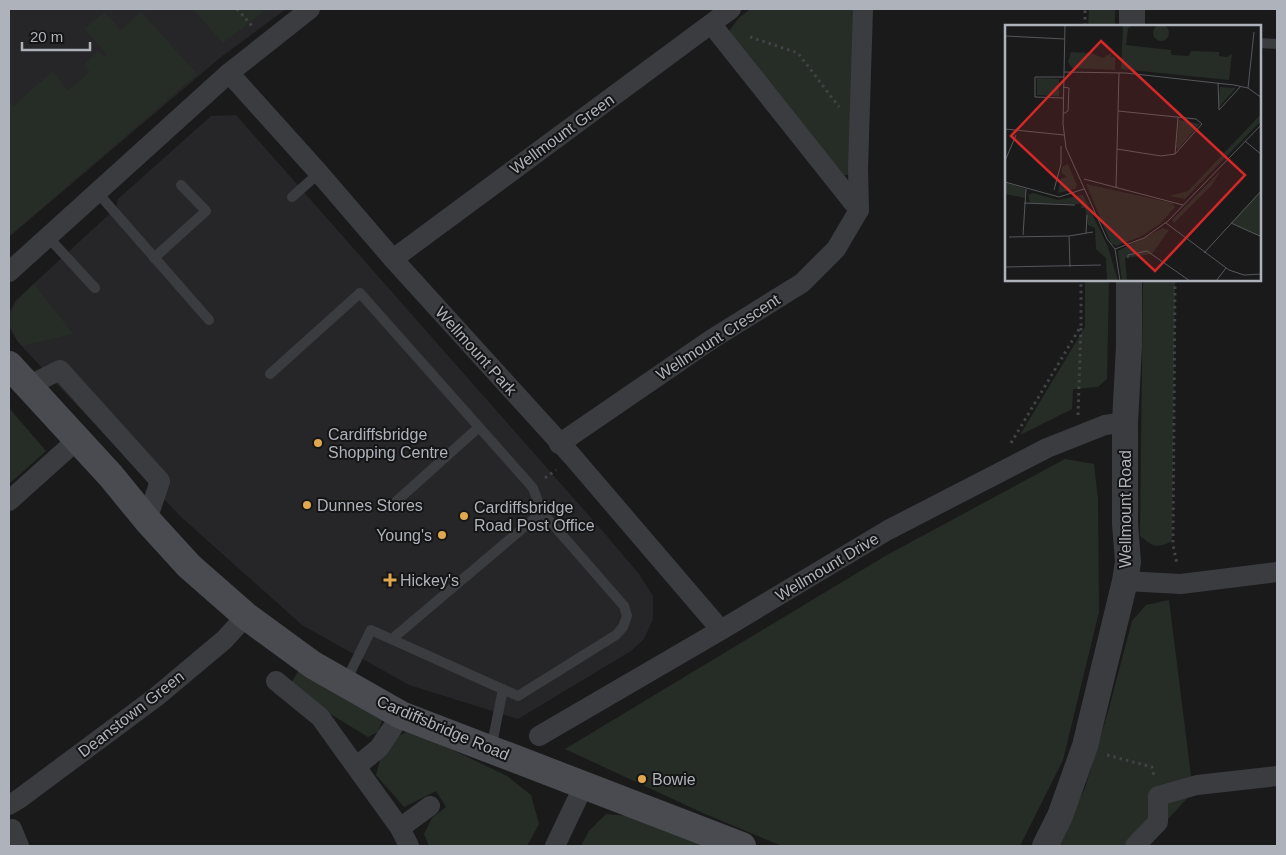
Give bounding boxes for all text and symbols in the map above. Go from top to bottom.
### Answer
scale bar [22,20,90,52]
inset map [1005,25,1261,281]
text: 20 m [30,28,63,45]
street label: Wellmount Green [507,91,617,177]
street label: Wellmount Crescent [653,290,783,383]
street label: Wellmount Park [432,303,521,399]
place label: Cardiffsbridge Shopping Centre [328,426,448,461]
marker: Cardiffsbridge Shopping Centre [312,437,324,449]
street label: Wellmount Road [1117,450,1134,568]
place label: Dunnes Stores [317,497,423,514]
marker: Dunnes Stores [301,499,313,511]
place label: Cardiffsbridge Road Post Office [474,499,595,534]
marker: Cardiffsbridge Road Post Office [458,510,470,522]
place label: Young's [376,527,432,544]
marker: Young's [436,529,448,541]
street label: Wellmount Drive [772,530,882,604]
place label: Hickey's [400,572,459,589]
marker: Hickey's [384,574,396,586]
street label: Deanstown Green [75,668,187,760]
street label: Cardiffsbridge Road [374,692,512,764]
place label: Bowie [652,771,696,788]
marker: Bowie [636,773,648,785]

